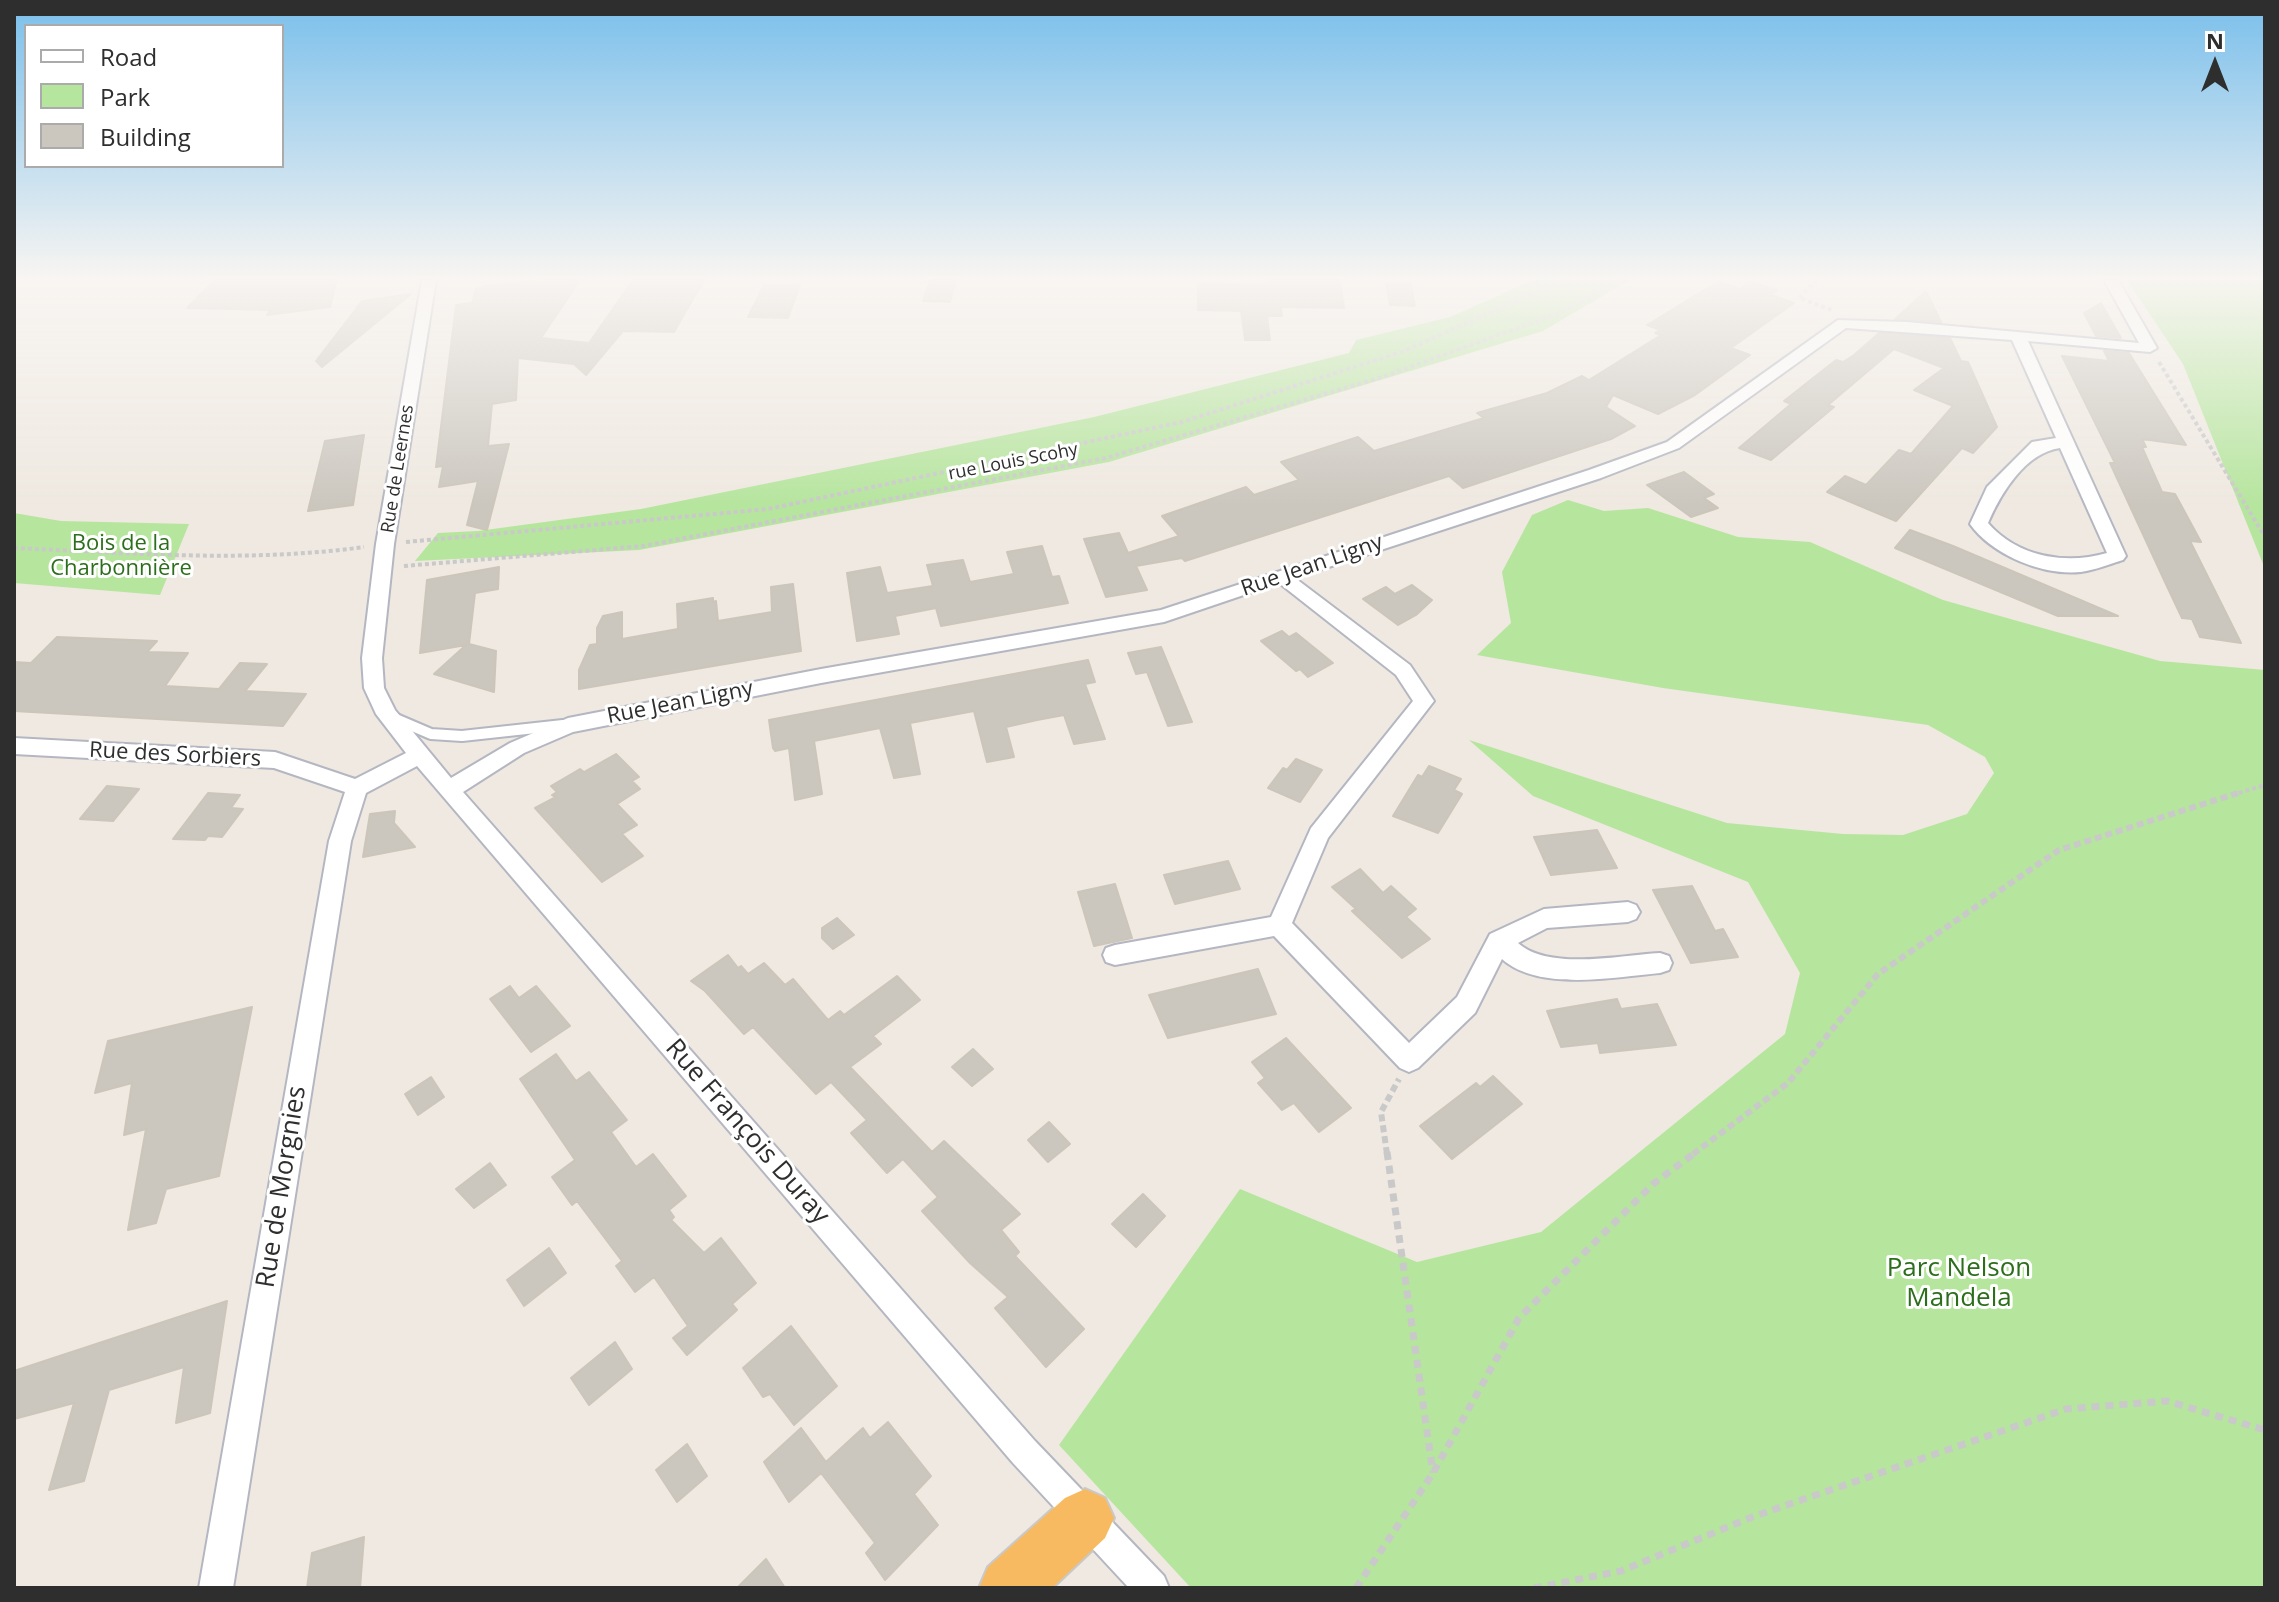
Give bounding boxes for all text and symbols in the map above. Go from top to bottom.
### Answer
legend [24,24,284,168]
north arrow [2175,24,2255,104]
text: N [2206,25,2224,55]
text: Road [100,40,157,73]
text: Park [100,80,150,113]
text: Building [100,120,191,153]
street label: Rue de Leernes [377,403,419,535]
street label: rue Louis Scohy [946,439,1080,485]
street label: Rue Jean Ligny [1238,529,1386,603]
park label: Bois de la Charbonnière [50,531,192,582]
street label: Rue Jean Ligny [605,676,755,730]
street label: Rue des Sorbiers [88,737,262,773]
street label: Rue François Duray [658,1033,836,1231]
street label: Rue de Morgnies [251,1084,313,1290]
park label: Parc Nelson Mandela [1887,1253,2031,1314]

